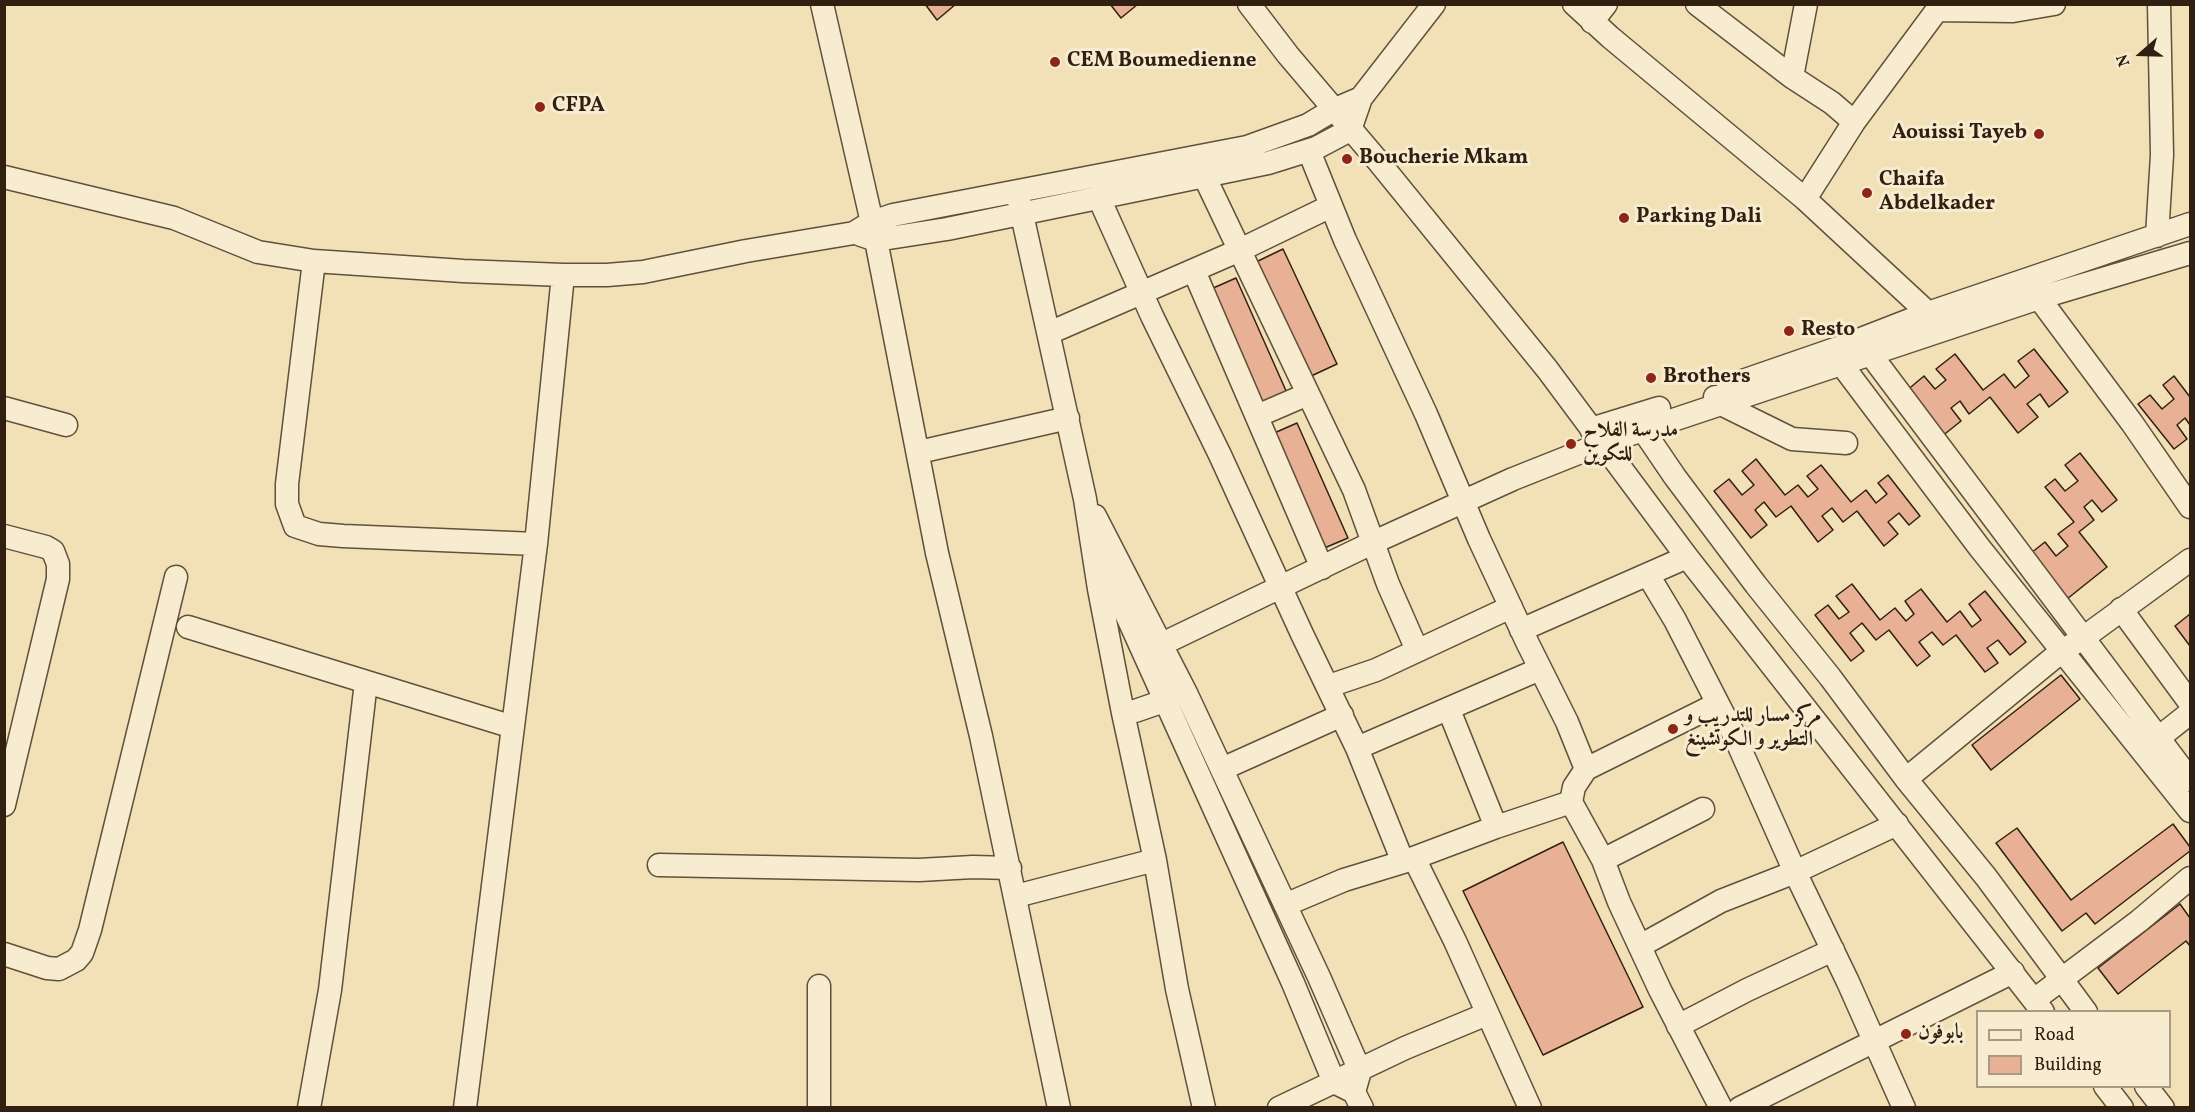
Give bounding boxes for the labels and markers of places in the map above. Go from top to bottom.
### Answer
place label: CEM Boumedienne [1067,49,1256,75]
marker: CEM Boumedienne [1048,55,1062,69]
place label: CFPA [552,94,605,120]
marker: CFPA [533,100,547,114]
place label: Aouissi Tayeb [1892,121,2027,147]
marker: Aouissi Tayeb [2032,127,2046,141]
place label: Boucherie Mkam [1359,146,1528,172]
marker: Boucherie Mkam [1340,152,1354,166]
place label: Chaifa Abdelkader [1879,168,1995,218]
marker: Chaifa Abdelkader [1860,186,1874,200]
place label: Parking Dali [1636,205,1762,231]
marker: Parking Dali [1617,211,1631,225]
place label: Resto [1801,318,1855,344]
marker: Resto [1782,324,1796,338]
place label: Brothers [1663,365,1751,391]
marker: Brothers [1644,371,1658,385]
place label: مدرسة الفلاح للتكوين [1583,419,1678,469]
marker: مدرسة الفلاح للتكوين [1564,437,1578,451]
place label: مركز مسار للتدريب و التطوير و الكوتشينغ [1685,704,1821,754]
marker: مركز مسار للتدريب و التطوير و الكوتشينغ [1666,722,1680,736]
place label: بابوفون [1918,1021,1963,1047]
marker: بابوفون [1899,1027,1913,1041]

